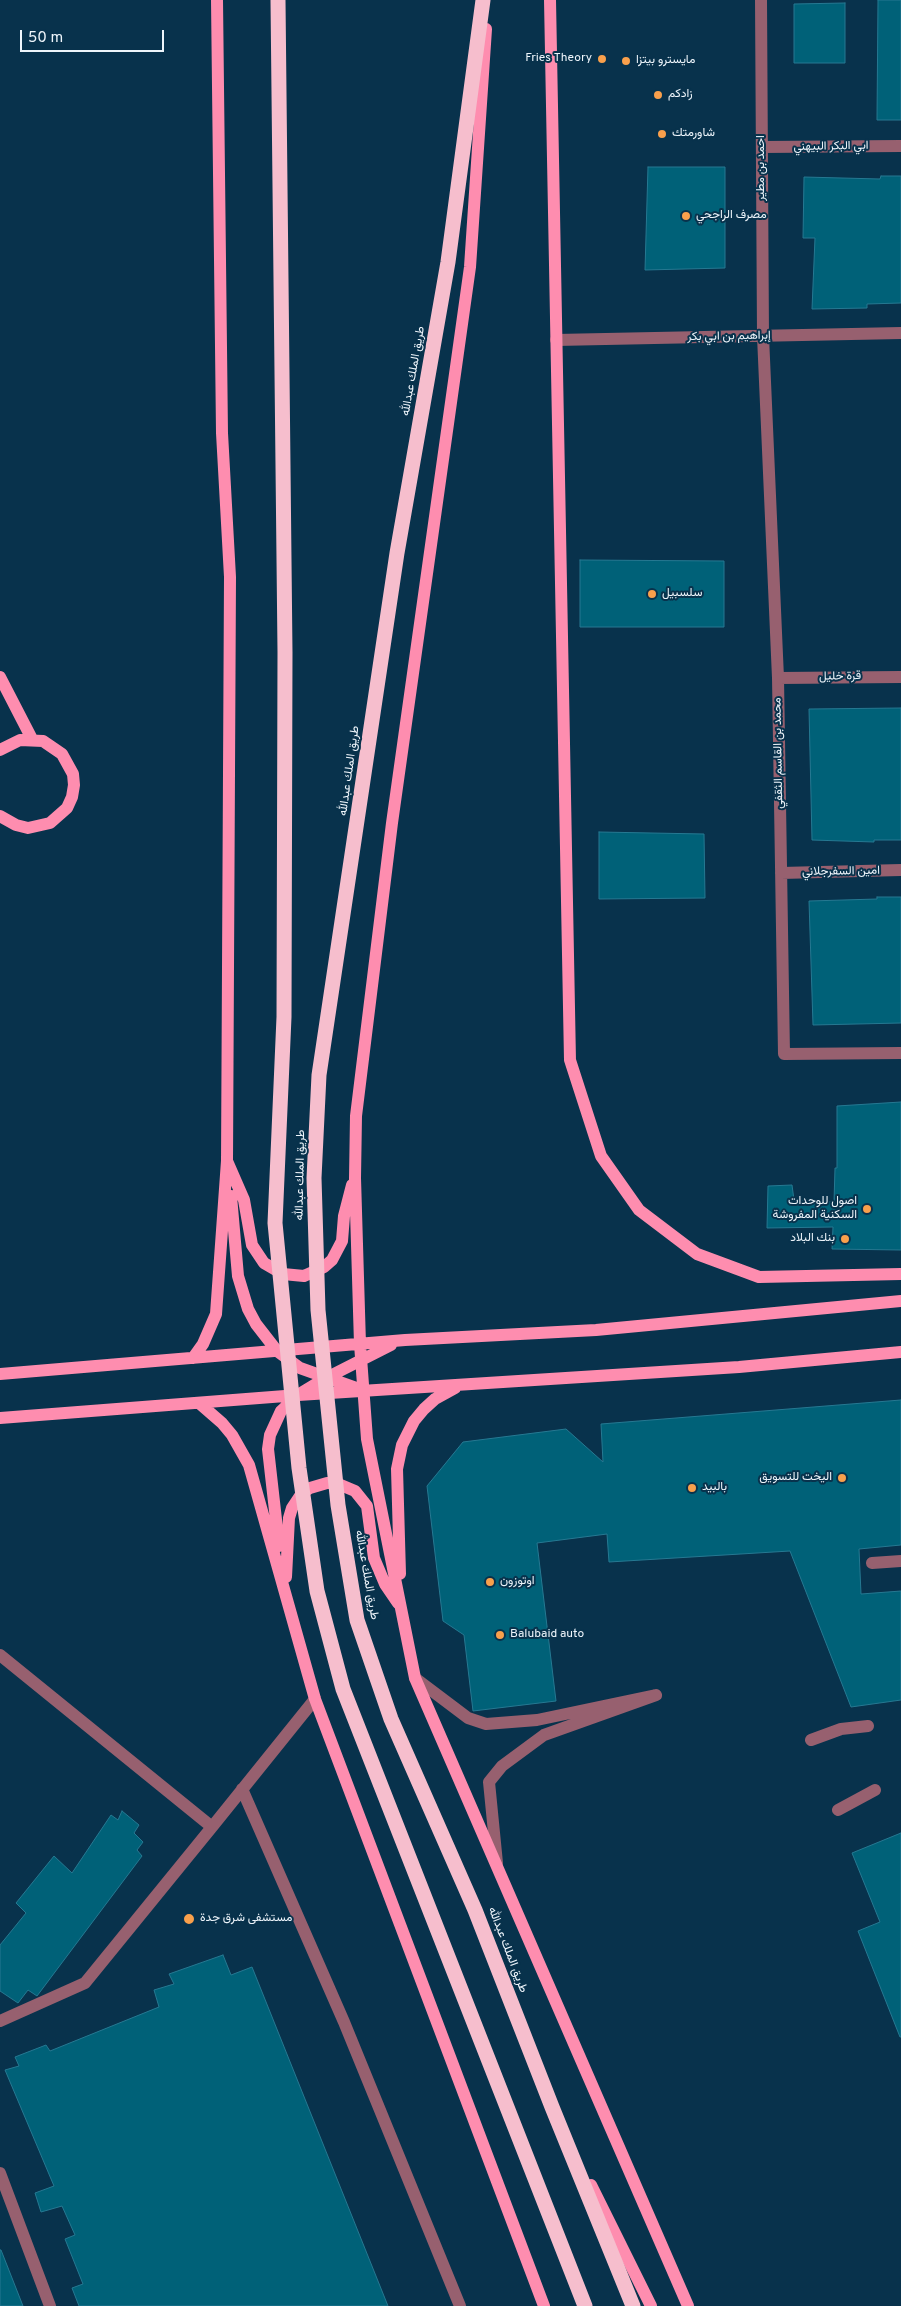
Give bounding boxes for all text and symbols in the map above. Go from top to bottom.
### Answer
scale bar [22,20,166,52]
text: 50 m [28,29,63,48]
place label: Fries Theory [525,52,592,66]
marker: Fries Theory [596,53,608,65]
place label: مايسترو بيتزا [636,54,695,68]
marker: مايسترو بيتزا [620,55,632,67]
place label: زادكم [668,88,693,102]
marker: زادكم [652,89,664,101]
place label: شاورمتك [672,127,715,141]
marker: شاورمتك [656,128,668,140]
street label: احمد بن مطير [755,135,769,201]
street label: ابي البكر البيهني [793,139,869,155]
place label: مصرف الراجحي [696,209,767,223]
marker: مصرف الراجحي [680,210,692,222]
street label: طريق الملك عبدالله [399,325,429,417]
street label: إبراهيم بن ابي بكر [687,329,771,345]
place label: سلسبيل [662,587,702,601]
marker: سلسبيل [646,588,658,600]
street label: قرة خليل [819,669,861,685]
street label: محمد بن القاسم الثقفي [771,697,787,809]
street label: طريق الملك عبدالله [337,725,363,817]
street label: امين السفرجلاني [802,864,880,880]
street label: طريق الملك عبدالله [293,1129,309,1221]
place label: اصول للوحدات السكنية المفروشة [772,1195,857,1223]
marker: اصول للوحدات السكنية المفروشة [861,1203,873,1215]
place label: بنك البلاد [790,1232,835,1246]
marker: بنك البلاد [839,1233,851,1245]
place label: اليخت للتسويق [759,1471,832,1485]
marker: اليخت للتسويق [836,1472,848,1484]
place label: بالبيد [702,1481,727,1495]
marker: بالبيد [686,1482,698,1494]
street label: طريق الملك عبدالله [351,1529,381,1621]
place label: اوتوزون [500,1575,535,1589]
marker: اوتوزون [484,1576,496,1588]
place label: Balubaid auto [510,1628,584,1642]
marker: Balubaid auto [494,1629,506,1641]
street label: طريق الملك عبدالله [484,1905,530,1995]
marker: مستشفى شرق جدة [182,1912,196,1926]
place label: مستشفى شرق جدة [200,1912,292,1926]

